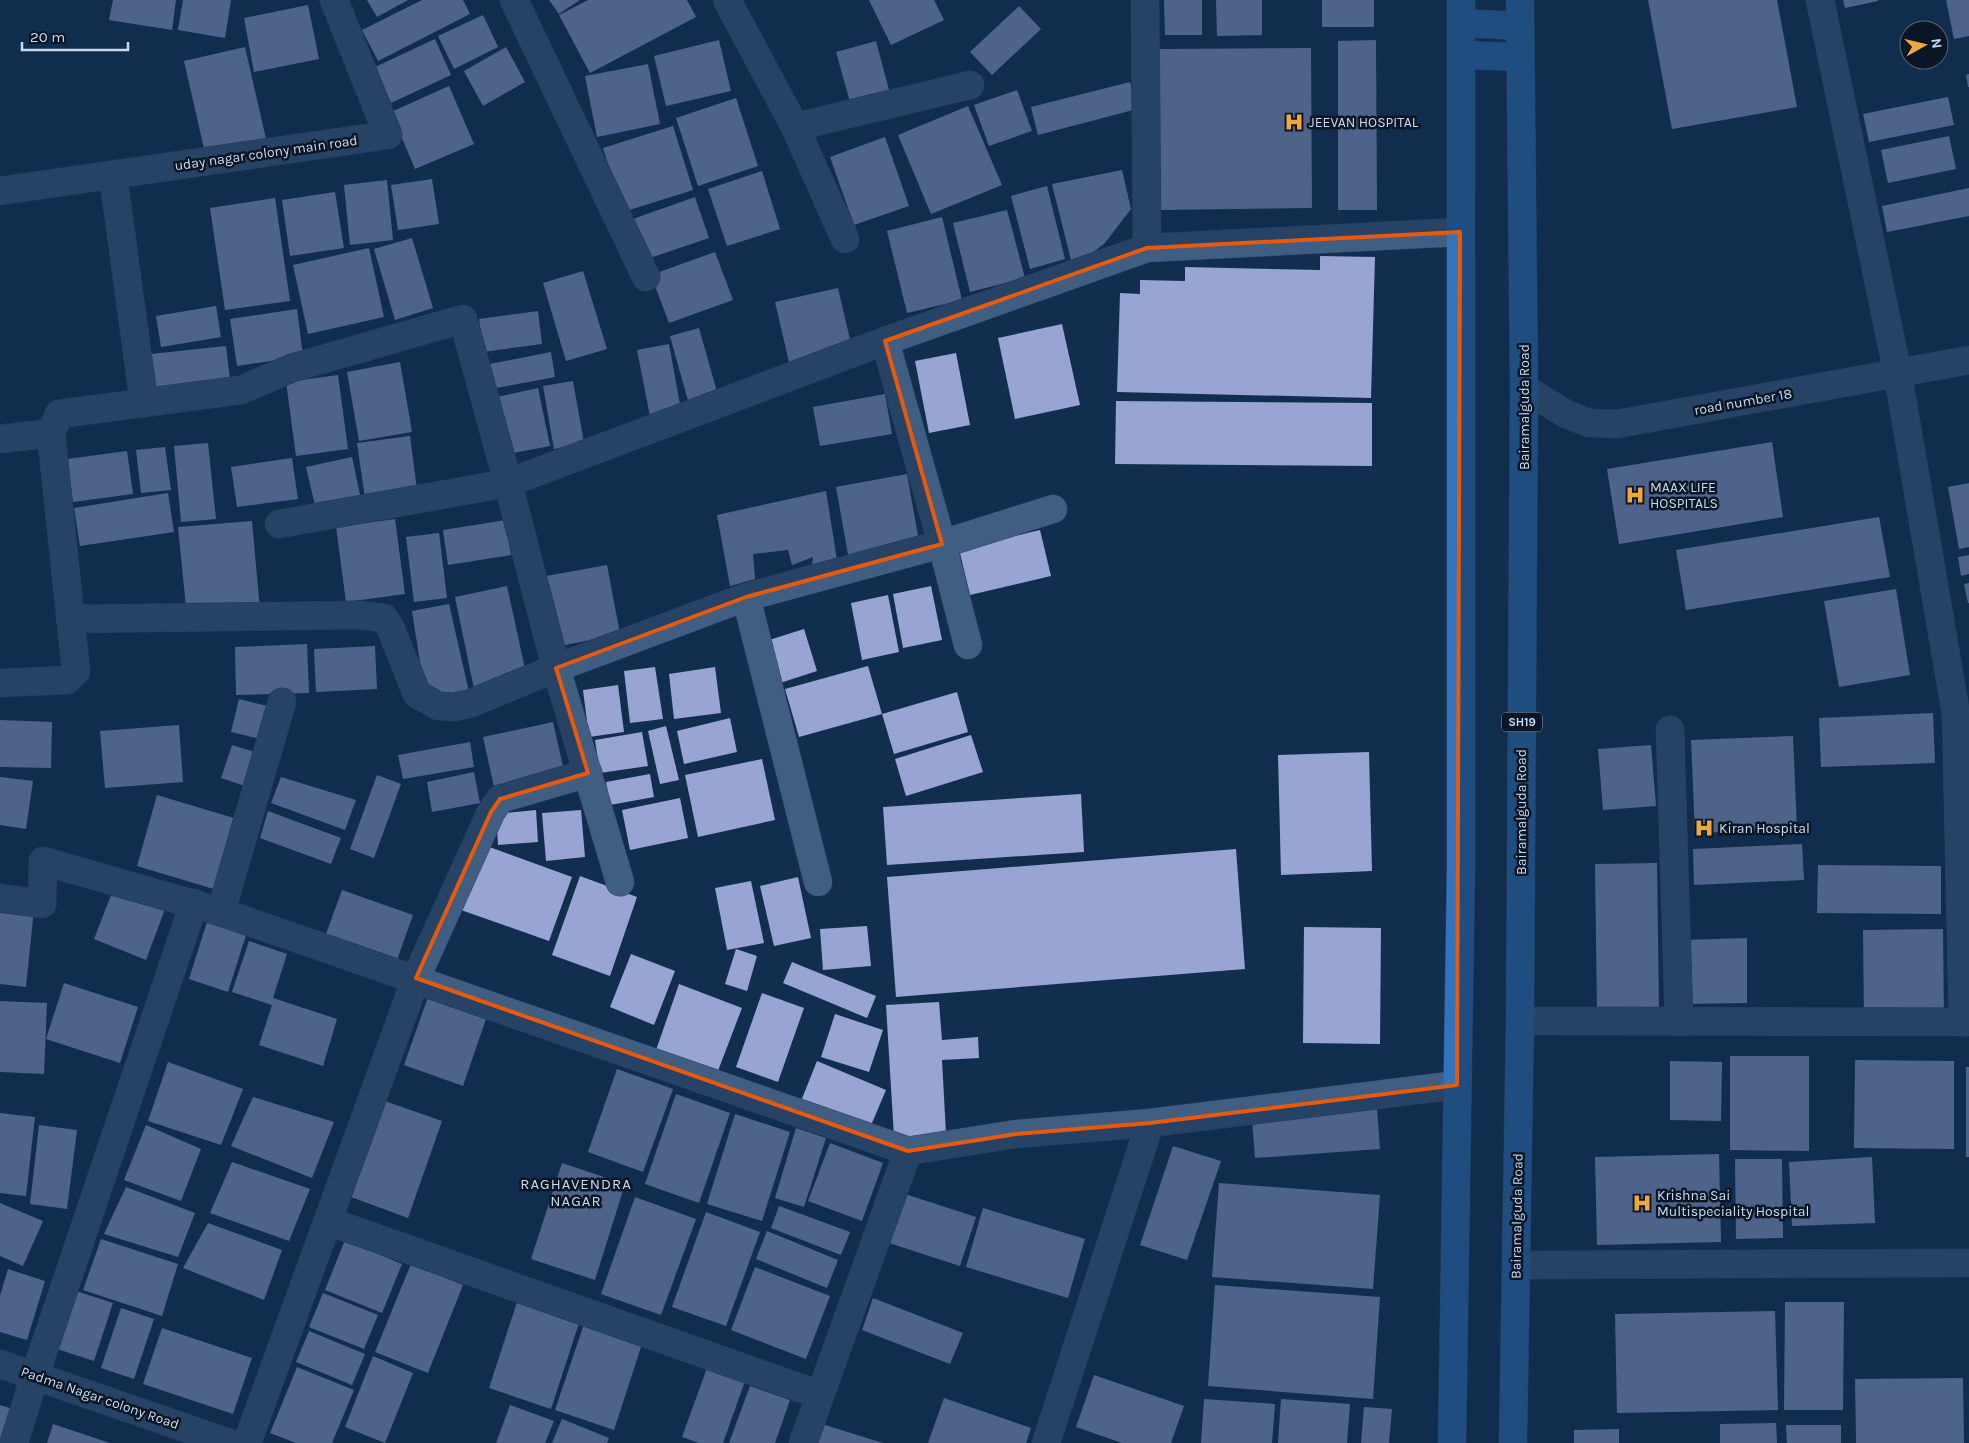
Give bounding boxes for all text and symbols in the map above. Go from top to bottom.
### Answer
scale bar [22,20,129,52]
north arrow [1899,20,1949,70]
text: 20 m [30,28,65,46]
text: N [1927,37,1945,49]
hospital icon: JEEVAN HOSPITAL [1283,111,1305,133]
place label: JEEVAN HOSPITAL [1309,114,1419,131]
street label: uday nagar colony main road [173,132,359,174]
street label: Bairamalguda Road [1516,344,1533,470]
street label: road number 18 [1693,385,1793,419]
place label: MAAX LIFE HOSPITALS [1650,479,1718,512]
hospital icon: MAAX LIFE HOSPITALS [1624,484,1646,506]
road number: SH19 [1502,712,1542,732]
street label: Bairamalguda Road [1513,749,1530,875]
hospital icon: Kiran Hospital [1693,817,1715,839]
place label: Kiran Hospital [1719,820,1810,837]
street label: Bairamalguda Road [1507,1153,1527,1279]
district label: RAGHAVENDRA NAGAR [520,1175,632,1210]
place label: Krishna Sai Multispeciality Hospital [1657,1187,1809,1220]
hospital icon: Krishna Sai Multispeciality Hospital [1631,1192,1653,1214]
street label: Padma Nagar colony Road [19,1363,181,1433]

